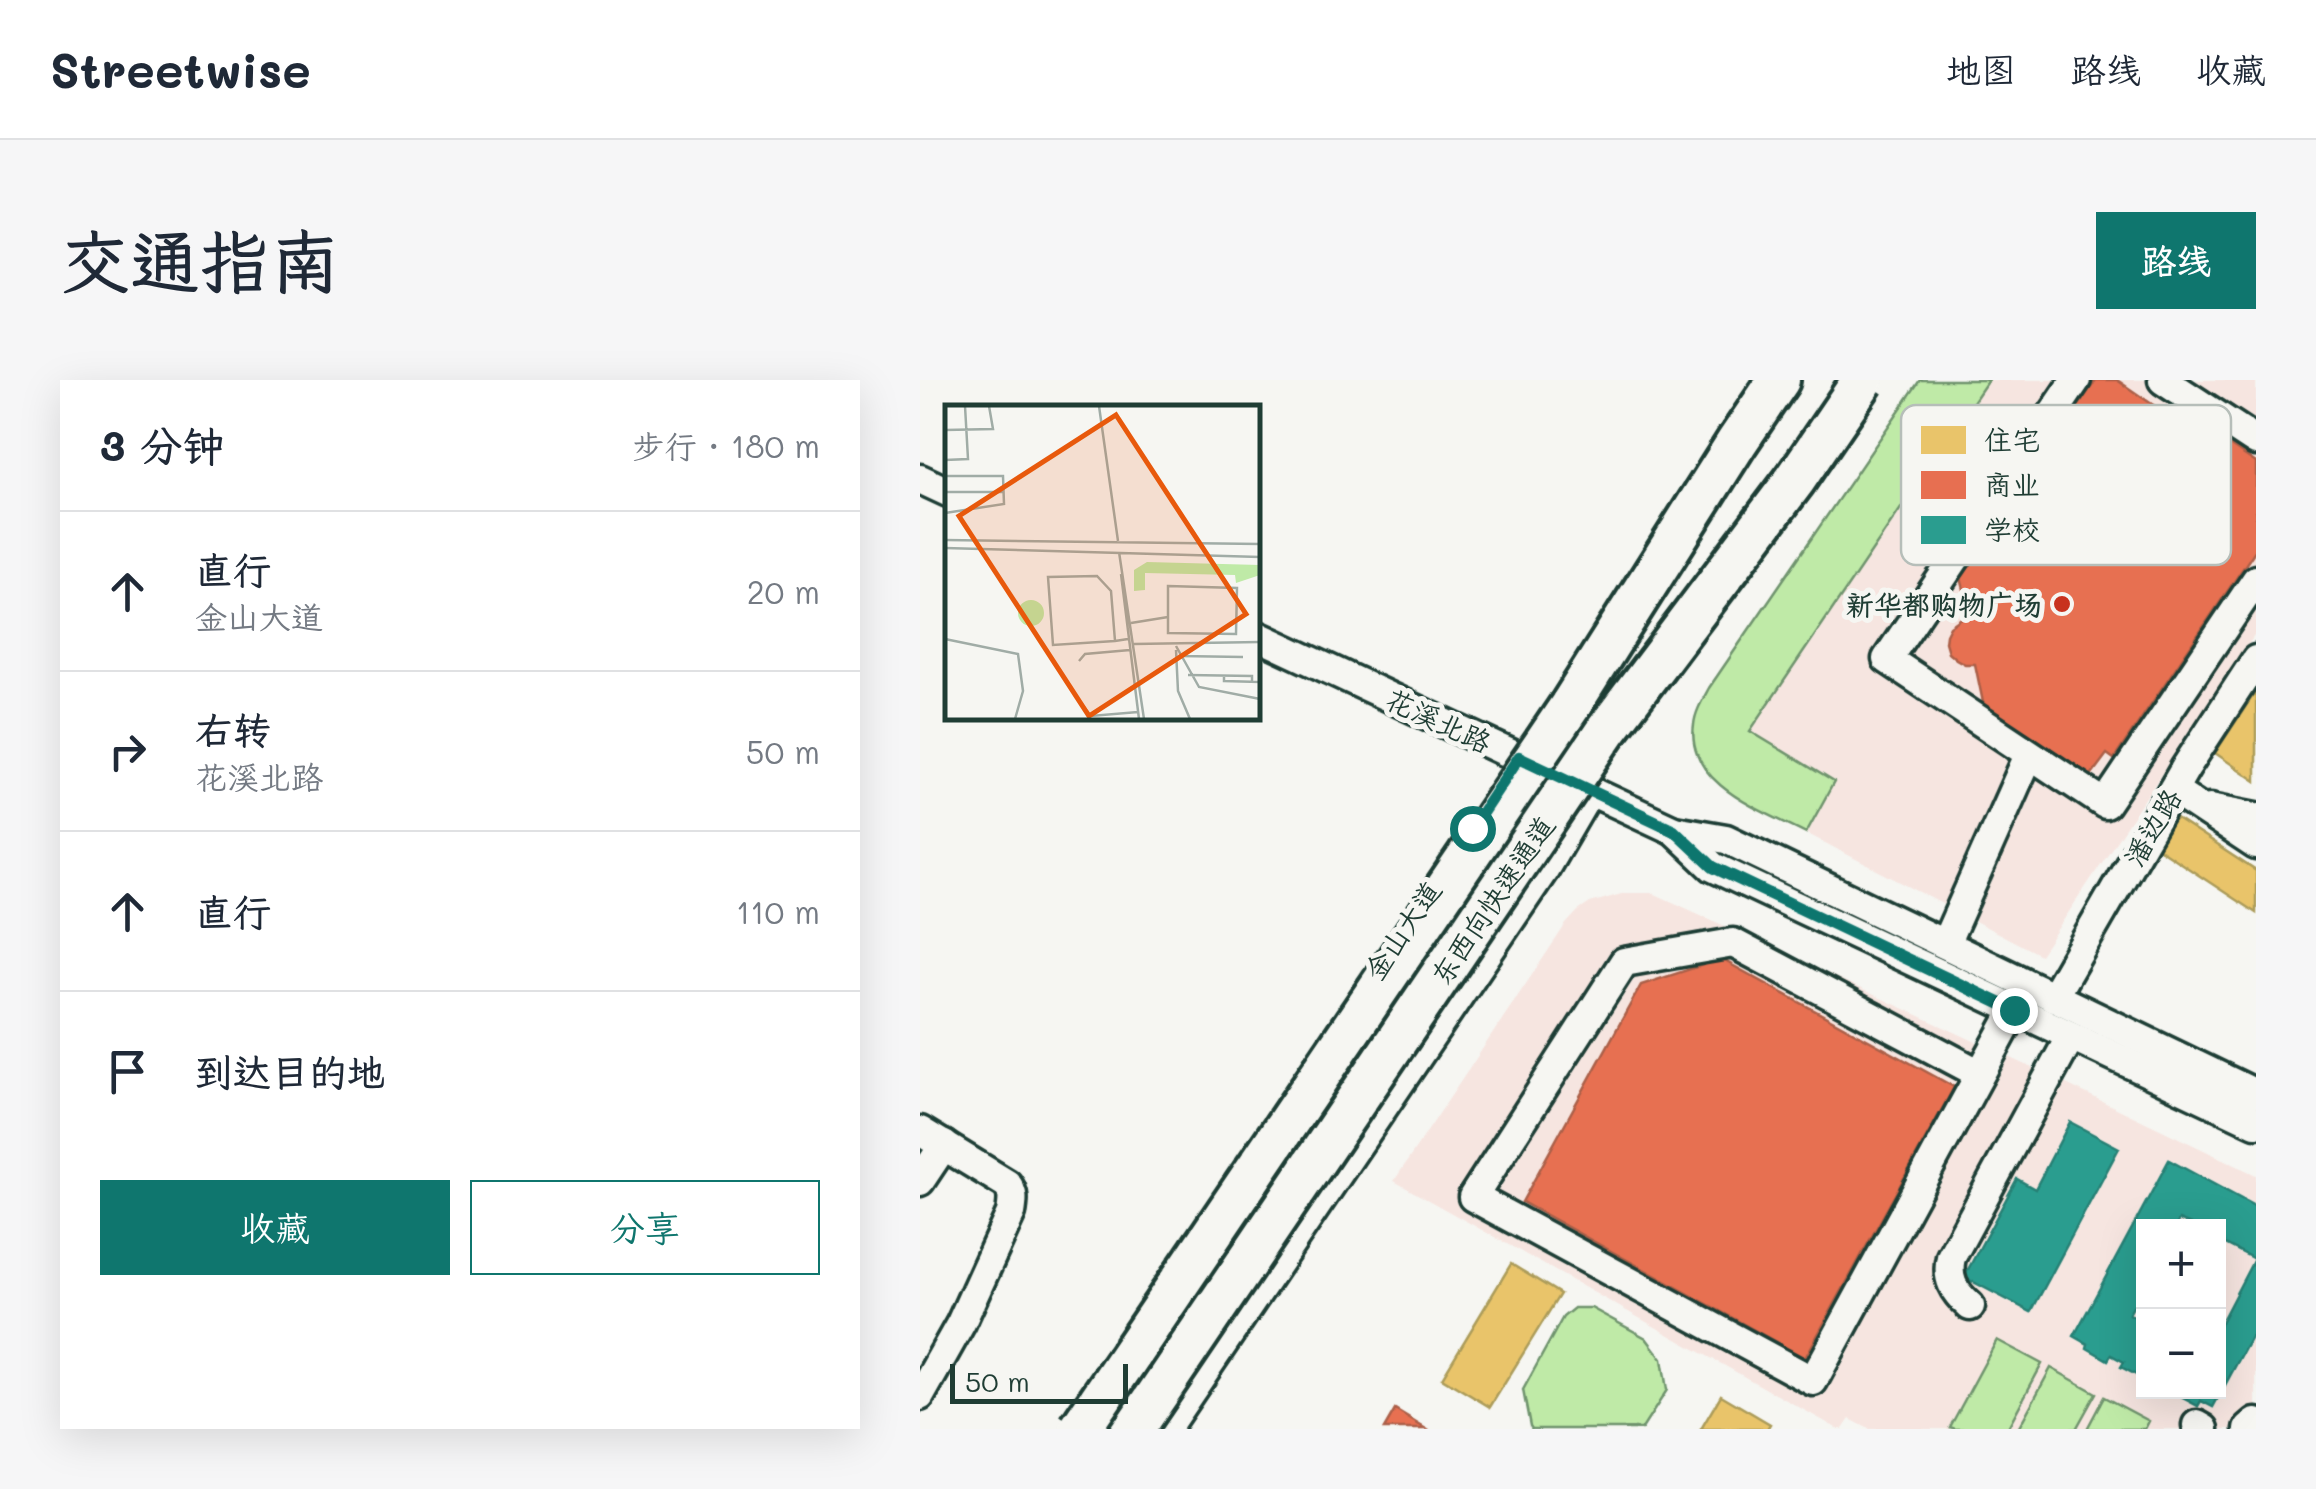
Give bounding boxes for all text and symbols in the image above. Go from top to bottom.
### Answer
text: Streetwise [50,38,311,100]
text: 地图 [1946,46,2016,92]
text: 路线 [2071,46,2141,92]
text: 收藏 [2196,46,2266,92]
button: 路线 [2096,212,2256,309]
text: 交通指南 [60,213,340,305]
inset map [945,405,1260,720]
legend [1901,405,2231,565]
text: 3 分钟 [100,417,224,472]
text: 住宅 [1984,421,2040,457]
text: 步行 · 180 m [632,424,820,466]
text: 商业 [1984,466,2040,502]
text: 学校 [1984,511,2040,547]
text: 直行 [195,544,271,594]
icon: ahead [100,564,155,619]
text: 20 m [747,570,820,612]
place label: 新华都购物广场 [1846,586,2042,622]
marker: 新华都购物广场 [2051,593,2073,615]
text: 金山大道 [195,595,323,637]
street label: 花溪北路 [1381,680,1497,760]
text: 右转 [195,704,271,754]
icon: right [100,724,155,779]
text: 50 m [746,730,820,772]
text: 花溪北路 [195,755,323,797]
street label: 潘边路 [2115,782,2189,872]
route start [1450,806,1496,852]
street label: 东西向快速通道 [1422,809,1562,991]
street label: 金山大道 [1356,874,1448,986]
icon: ahead [100,884,155,939]
text: 直行 [195,886,271,936]
text: 110 m [736,890,820,932]
route end [1992,988,2038,1034]
icon: arrive [100,1044,155,1099]
text: 到达目的地 [195,1046,385,1096]
button: 收藏 [100,1180,450,1275]
button: 分享 [470,1180,820,1275]
map controls [2136,1219,2226,1399]
button: + [2136,1219,2226,1309]
button: − [2136,1309,2226,1399]
scale bar [950,1359,1128,1404]
text: 50 m [965,1363,1030,1399]

